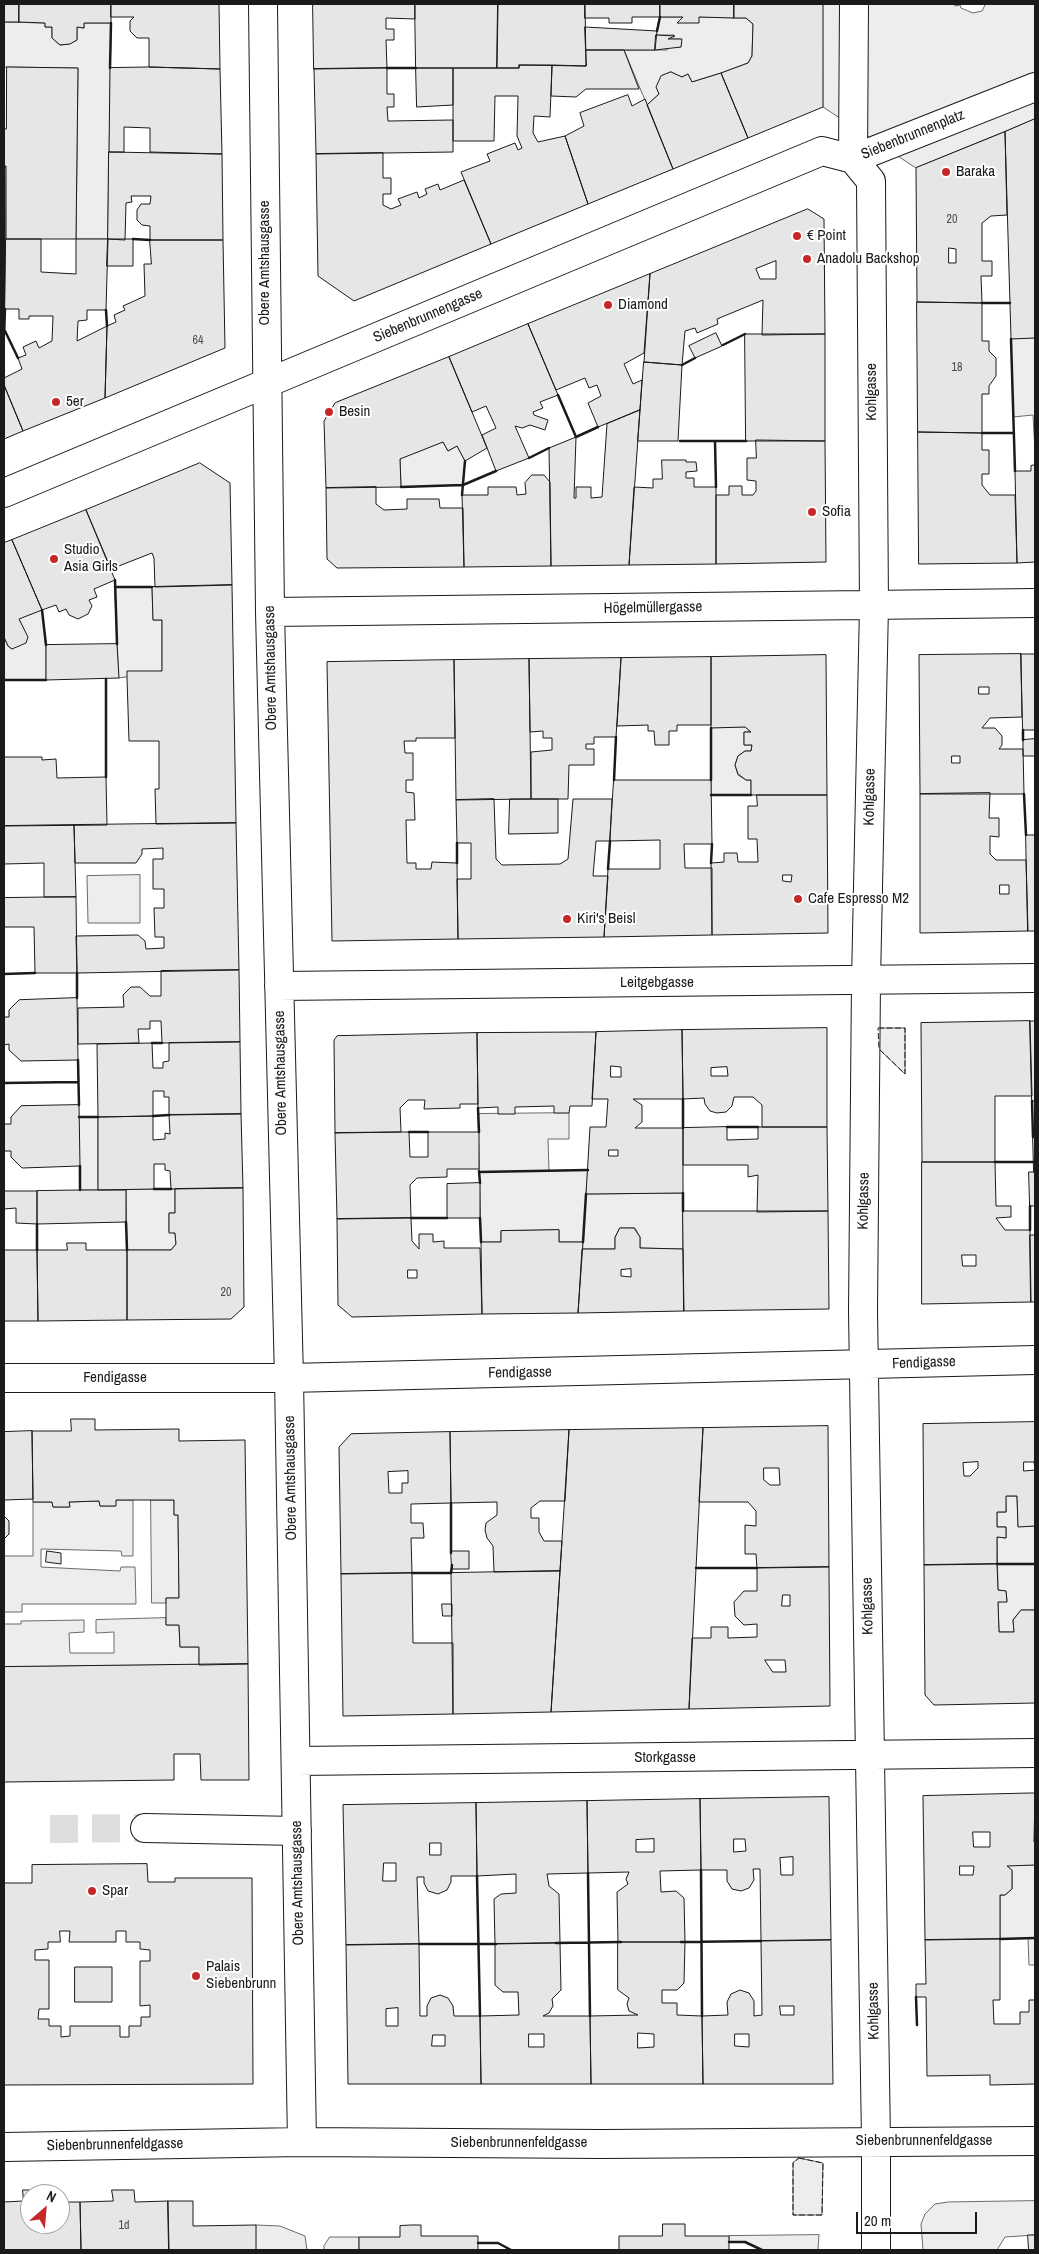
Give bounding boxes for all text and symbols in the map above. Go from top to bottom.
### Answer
street label: Siebenbrunnenplatz [859,106,967,164]
place label: Baraka [956,163,995,181]
marker: Baraka [940,166,952,178]
street label: Obere Amtshausgasse [256,200,274,326]
house number: 20 [947,213,957,227]
place label: € Point [807,227,846,245]
marker: € Point [791,230,803,242]
place label: Anadolu Backshop [817,250,920,268]
marker: Anadolu Backshop [801,253,813,265]
street label: Siebenbrunnengasse [371,285,485,347]
place label: Diamond [618,296,668,314]
marker: Diamond [602,299,614,311]
house number: 64 [193,334,203,348]
house number: 18 [952,361,962,375]
street label: Kohlgasse [863,363,881,421]
place label: 5er [66,393,84,411]
marker: 5er [50,396,62,408]
place label: Besin [339,403,370,421]
marker: Besin [323,406,335,418]
place label: Sofia [822,503,851,521]
marker: Sofia [806,506,818,518]
place label: Studio Asia Girls [64,541,118,576]
marker: Studio Asia Girls [48,553,60,565]
street label: Högelmüllergasse [604,598,702,618]
street label: Obere Amtshausgasse [261,605,281,731]
street label: Kohlgasse [861,768,879,826]
place label: Cafe Espresso M2 [808,890,909,908]
marker: Cafe Espresso M2 [792,893,804,905]
place label: Kiri's Beisl [577,910,635,928]
marker: Kiri's Beisl [561,913,573,925]
street label: Leitgebgasse [620,974,694,992]
street label: Obere Amtshausgasse [271,1010,291,1136]
street label: Kohlgasse [855,1172,873,1230]
house number: 20 [221,1286,231,1300]
street label: Fendigasse [892,1353,956,1373]
street label: Fendigasse [488,1363,552,1383]
street label: Fendigasse [83,1369,147,1387]
street label: Obere Amtshausgasse [281,1415,301,1541]
street label: Kohlgasse [859,1577,877,1635]
street label: Storkgasse [634,1749,696,1767]
street label: Obere Amtshausgasse [288,1820,308,1946]
place label: Spar [102,1882,128,1900]
marker: Spar [86,1885,98,1897]
place label: Palais Siebenbrunn [206,1958,276,1993]
marker: Palais Siebenbrunn [190,1970,202,1982]
street label: Kohlgasse [865,1982,883,2040]
street label: Siebenbrunnenfeldgasse [856,2132,992,2150]
street label: Siebenbrunnenfeldgasse [451,2134,587,2152]
street label: Siebenbrunnenfeldgasse [46,2135,184,2155]
north arrow [20,2184,70,2234]
text: N [44,2187,59,2206]
scale bar [859,2202,980,2234]
text: 20 m [864,2210,891,2231]
house number: 1d [119,2219,129,2233]

